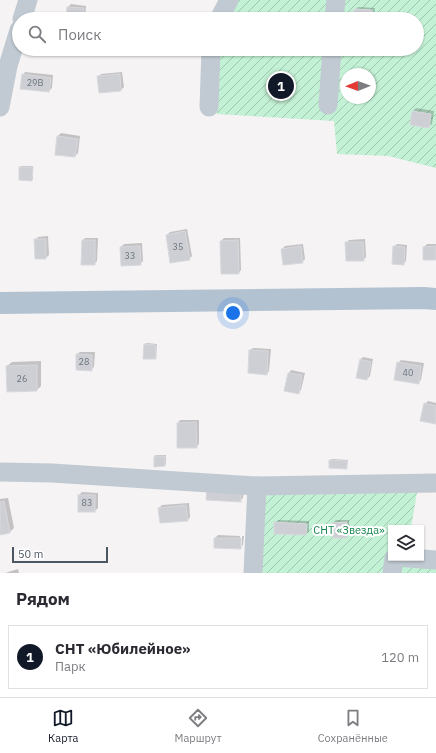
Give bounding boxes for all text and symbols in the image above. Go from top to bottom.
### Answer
search box [12,12,424,56]
icon: search [26,23,48,45]
text: Поиск [58,25,101,44]
north arrow [340,68,376,104]
pin: 1 [268,71,294,101]
house number: 29В [27,77,43,88]
house number: 35 [173,241,183,252]
house number: 33 [125,250,135,261]
your location [223,303,243,323]
house number: 28 [79,356,89,367]
house number: 40 [403,367,413,378]
house number: 26 [17,373,27,384]
house number: 83 [82,497,92,508]
park label: СНТ «Звезда» [313,523,385,537]
map controls [388,525,424,561]
button: layers [388,525,424,561]
scale bar [12,545,108,564]
text: 50 m [18,547,43,561]
text: Рядом [16,588,70,610]
text: СНТ «Юбилейное» [55,639,190,658]
text: 1 [26,649,34,666]
text: 120 m [381,649,419,666]
text: Парк [55,658,86,675]
tab: Карта [48,707,78,745]
tab: Маршрут [175,707,222,745]
tab: Сохранённые [318,707,388,745]

